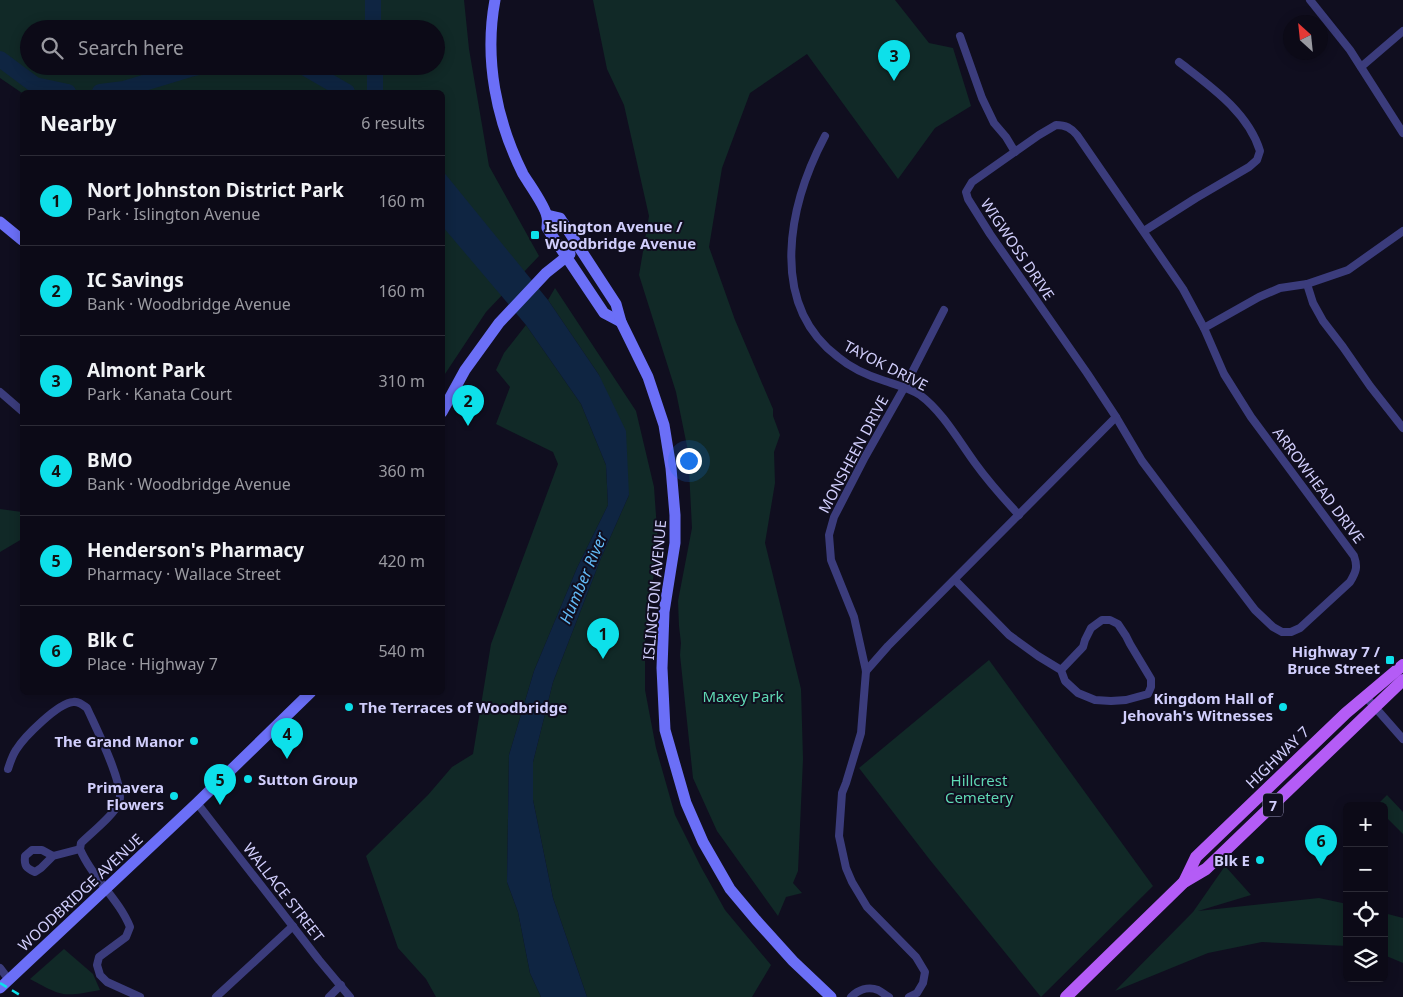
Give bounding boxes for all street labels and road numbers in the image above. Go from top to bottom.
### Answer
street label: WIGWOSS DRIVE [977,194,1059,304]
street label: TAYOK DRIVE [841,335,931,395]
street label: MONSHEEN DRIVE [813,392,893,516]
street label: ARROWHEAD DRIVE [1269,423,1369,547]
street label: ISLINGTON AVENUE [638,519,670,661]
street label: HIGHWAY 7 [1241,722,1313,792]
road number: 7 [1263,794,1283,816]
street label: WOODBRIDGE AVENUE [13,829,147,955]
street label: WALLACE STREET [239,838,329,946]

